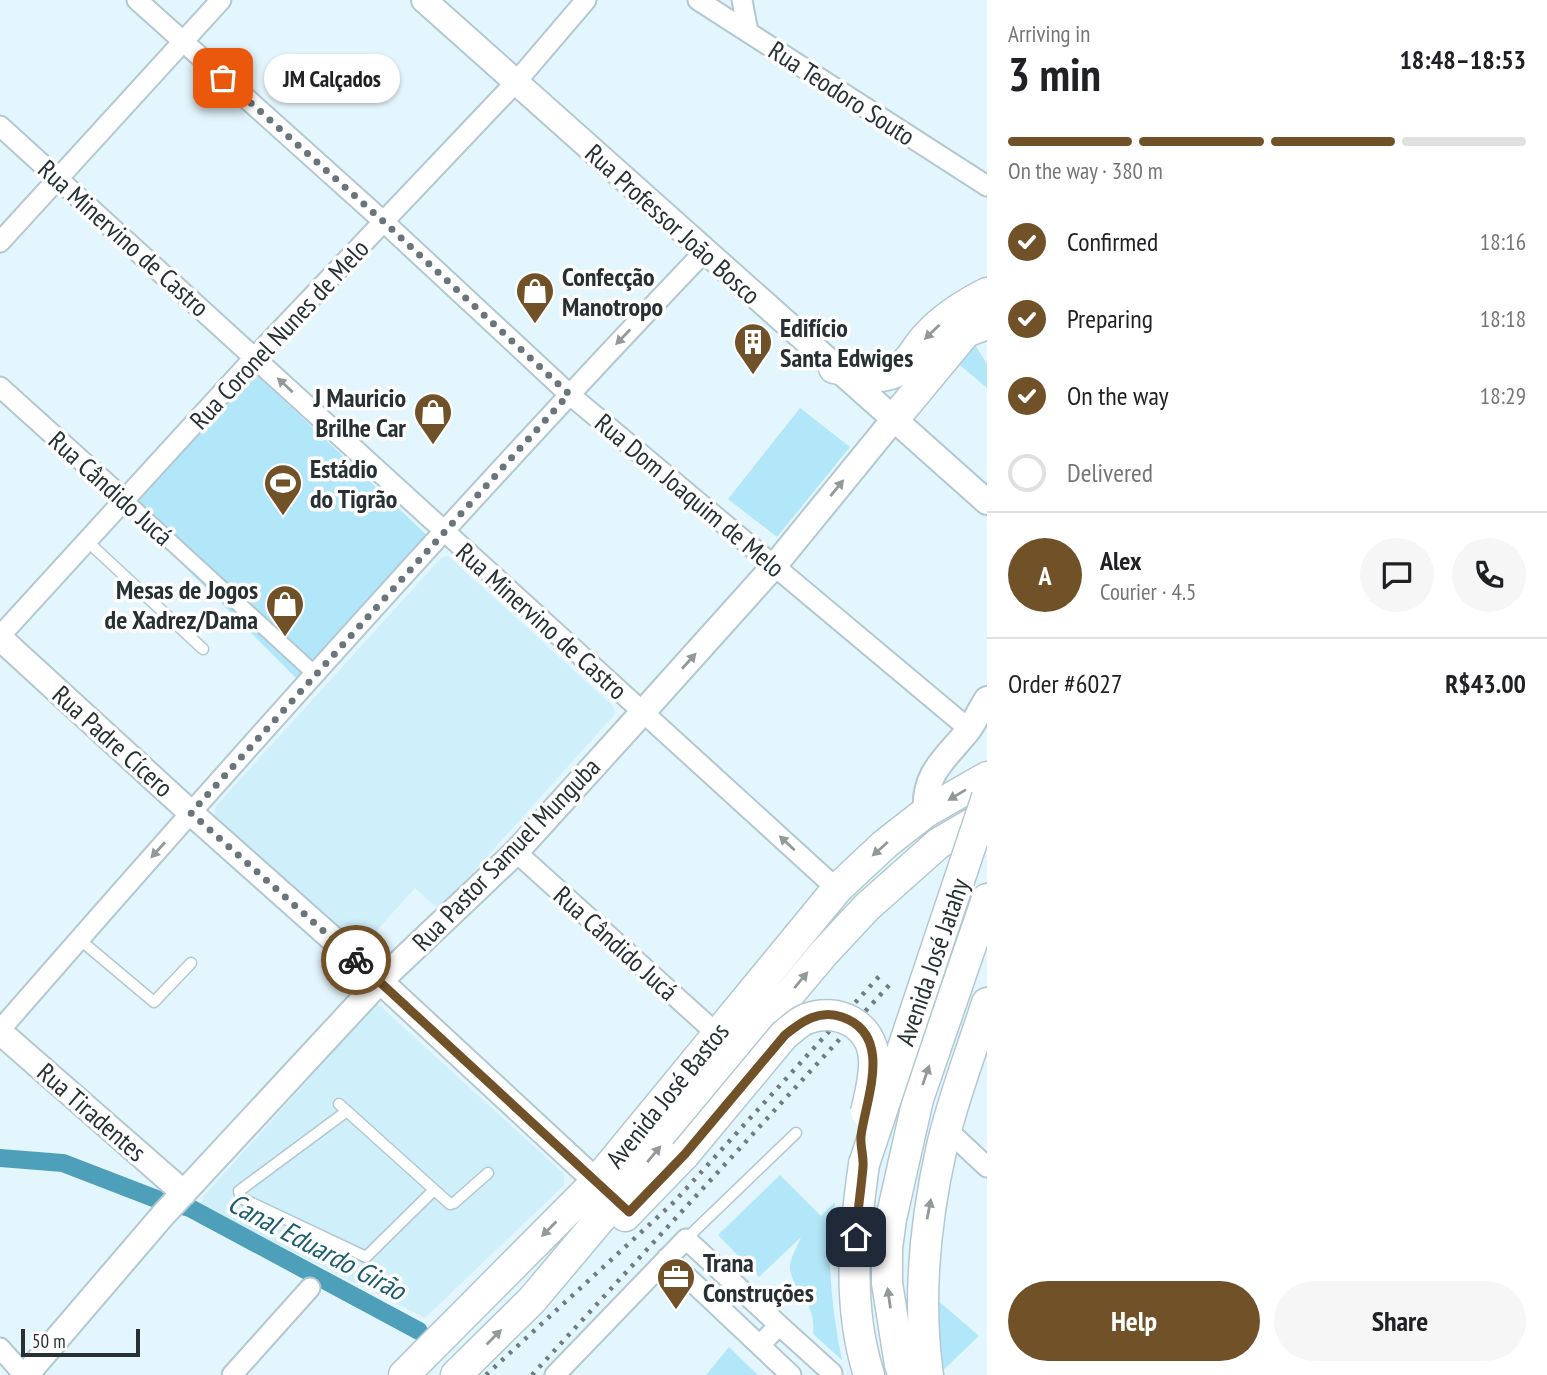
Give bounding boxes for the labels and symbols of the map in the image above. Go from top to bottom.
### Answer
street label: Rua Teodoro Souto [763,33,921,153]
pin [193,48,253,108]
callout: JM Calçados [265,54,402,102]
street label: Rua Professor João Bosco [579,137,767,311]
street label: Rua Minervino de Castro [32,153,216,323]
street label: Rua Coronel Nunes de Melo [182,232,376,436]
place label: Confecção Manotropo [562,260,663,323]
shop icon: Confecção Manotropo [514,270,556,325]
place label: Edifício Santa Edwiges [780,311,913,374]
building icon: Edifício Santa Edwiges [732,321,774,376]
one-way arrow [923,324,940,341]
one-way arrow [615,328,632,345]
one-way arrow [277,378,294,394]
place label: J Mauricio Brilhe Car [313,381,406,444]
shop icon: J Mauricio Brilhe Car [412,391,454,446]
street label: Rua Dom Joaquim de Melo [588,406,792,584]
street label: Rua Cândido Jucá [42,424,180,552]
place label: Estádio do Tigrão [310,452,397,515]
sports icon: Estádio do Tigrão [262,462,304,517]
one-way arrow [830,480,845,498]
street label: Rua Minervino de Castro [450,536,634,706]
place label: Mesas de Jogos de Xadrez/Dama [105,573,258,636]
shop icon: Mesas de Jogos de Xadrez/Dama [264,583,306,638]
one-way arrow [681,652,697,670]
street label: Rua Padre Cícero [46,678,180,804]
street label: Rua Pastor Samuel Munguba [405,750,607,958]
one-way arrow [947,788,966,801]
one-way arrow [778,835,796,851]
one-way arrow [150,841,166,859]
one-way arrow [871,841,889,857]
street label: Avenida José Jatahy [888,874,976,1050]
street label: Rua Cândido Jucá [547,879,685,1007]
courier [321,925,391,995]
one-way arrow [793,971,808,988]
street label: Avenida José Bastos [598,1016,736,1174]
street label: Rua Tiradentes [31,1056,153,1168]
one-way arrow [921,1064,932,1085]
one-way arrow [646,1145,661,1162]
water label: Canal Eduardo Girão [222,1184,414,1309]
one-way arrow [924,1198,935,1220]
pin [826,1207,886,1267]
one-way arrow [540,1221,557,1238]
place label: Trana Construções [703,1246,814,1309]
office icon: Trana Construções [655,1256,697,1311]
one-way arrow [884,1286,895,1308]
scale bar [21,1326,140,1358]
one-way arrow [485,1329,502,1346]

